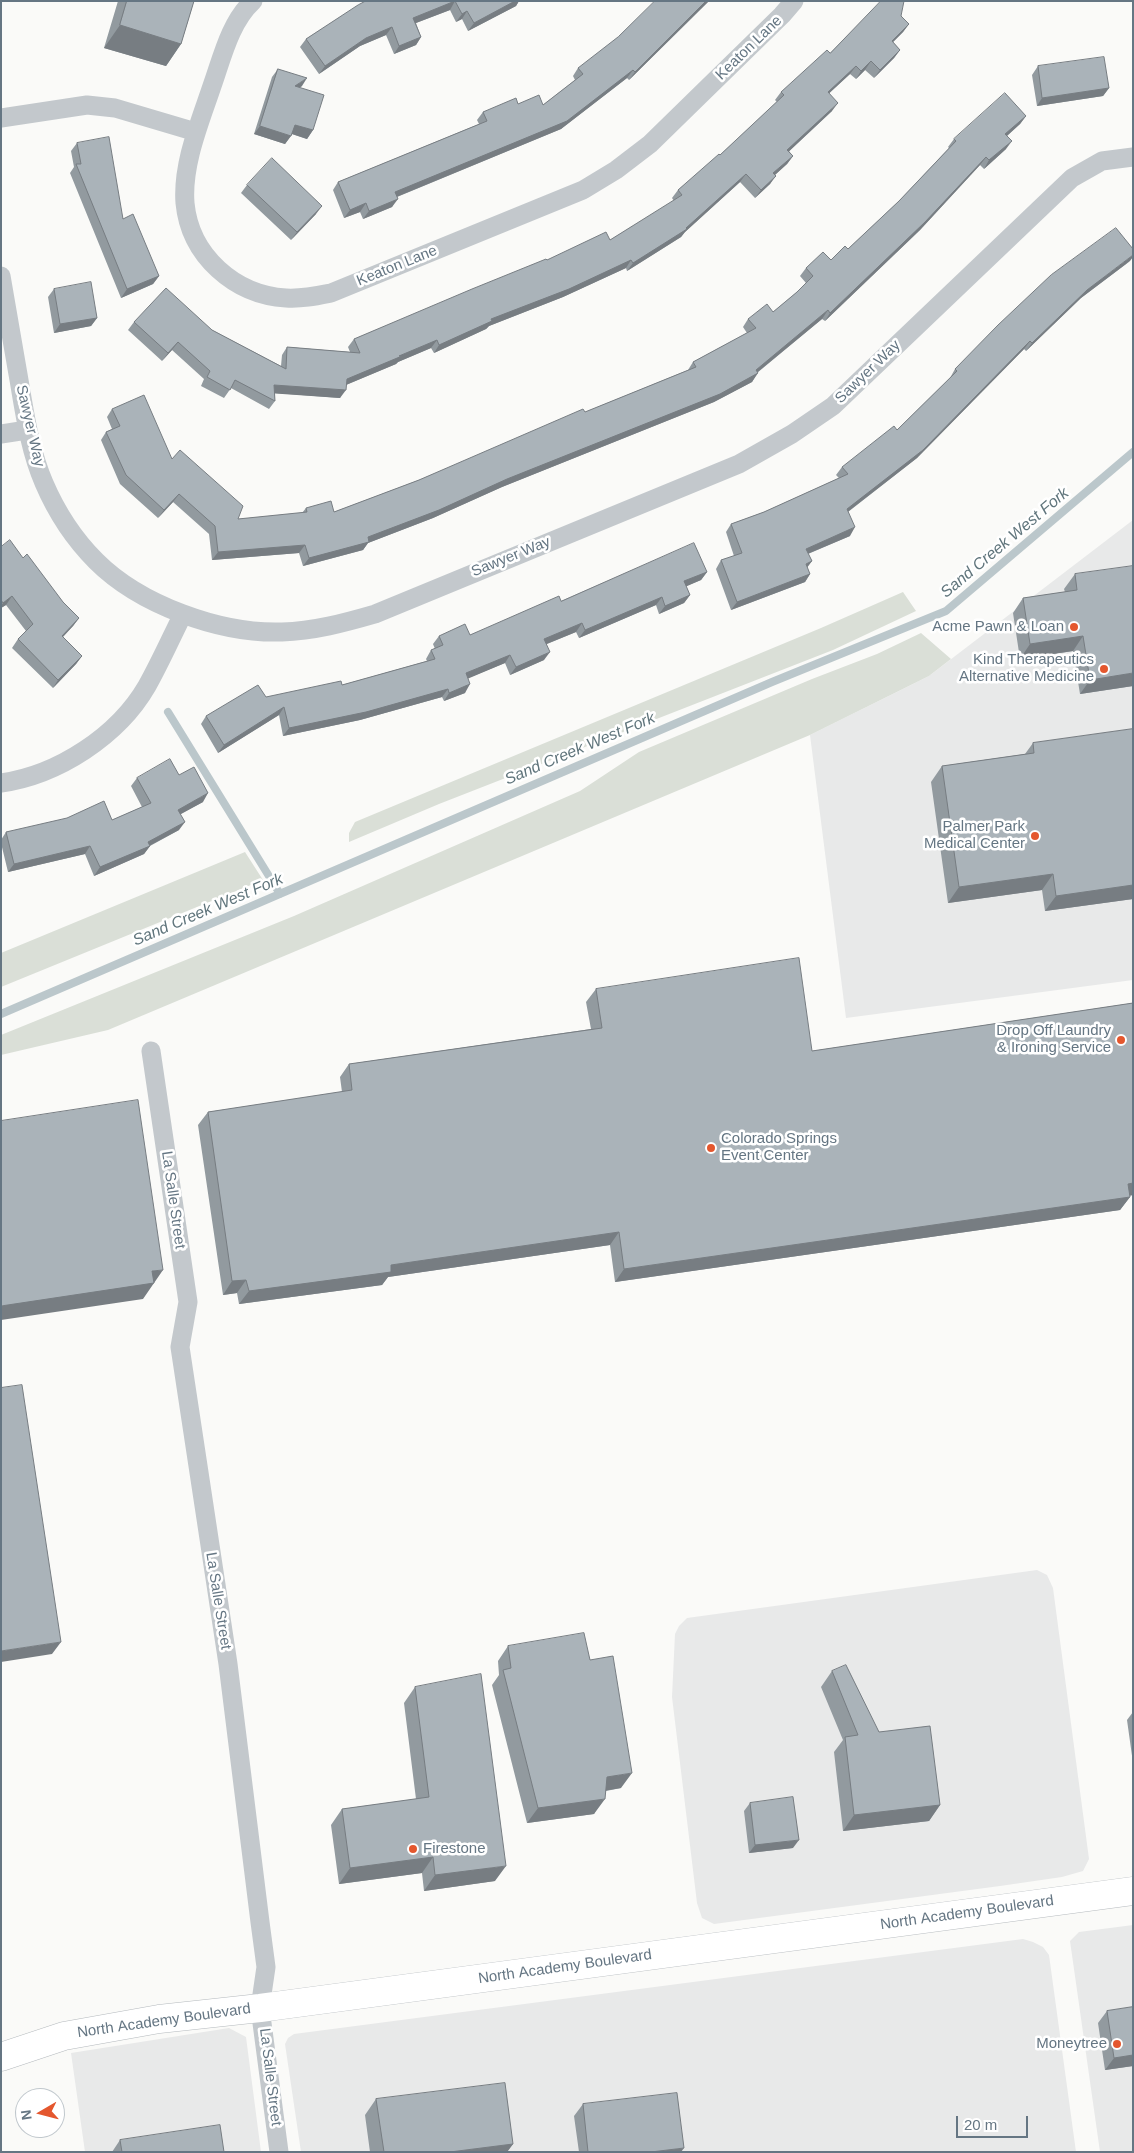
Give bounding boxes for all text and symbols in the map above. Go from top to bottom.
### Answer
street label: Keaton Lane [712,12,786,84]
street label: Keaton Lane [354,242,440,290]
street label: Sawyer Way [832,336,904,408]
street label: Sawyer Way [12,383,48,469]
water label: Sand Creek West Fork [937,484,1073,602]
street label: Sawyer Way [469,533,553,581]
place label: Acme Pawn & Loan [932,618,1064,636]
marker: Acme Pawn & Loan [1068,621,1080,633]
place label: Kind Therapeutics Alternative Medicine [959,651,1094,686]
marker: Kind Therapeutics Alternative Medicine [1098,663,1110,675]
water label: Sand Creek West Fork [502,709,658,789]
place label: Palmer Park Medical Center [924,818,1025,853]
marker: Palmer Park Medical Center [1029,830,1041,842]
water label: Sand Creek West Fork [130,870,286,950]
place label: Drop Off Laundry & Ironing Service [996,1022,1111,1057]
marker: Drop Off Laundry & Ironing Service [1115,1034,1127,1046]
place label: Colorado Springs Event Center [721,1130,837,1165]
marker: Colorado Springs Event Center [705,1142,717,1154]
street label: La Salle Street [157,1150,189,1250]
street label: La Salle Street [201,1551,235,1651]
place label: Firestone [423,1840,486,1858]
marker: Firestone [407,1843,419,1855]
street label: North Academy Boulevard [879,1892,1055,1934]
street label: North Academy Boulevard [477,1946,653,1988]
street label: North Academy Boulevard [76,2000,252,2042]
street label: La Salle Street [255,2027,285,2127]
place label: Moneytree [1036,2035,1107,2053]
marker: Moneytree [1111,2038,1123,2050]
north arrow [15,2088,65,2138]
scale bar [959,2106,1032,2138]
text: N [18,2109,35,2121]
text: 20 m [964,2116,997,2133]

